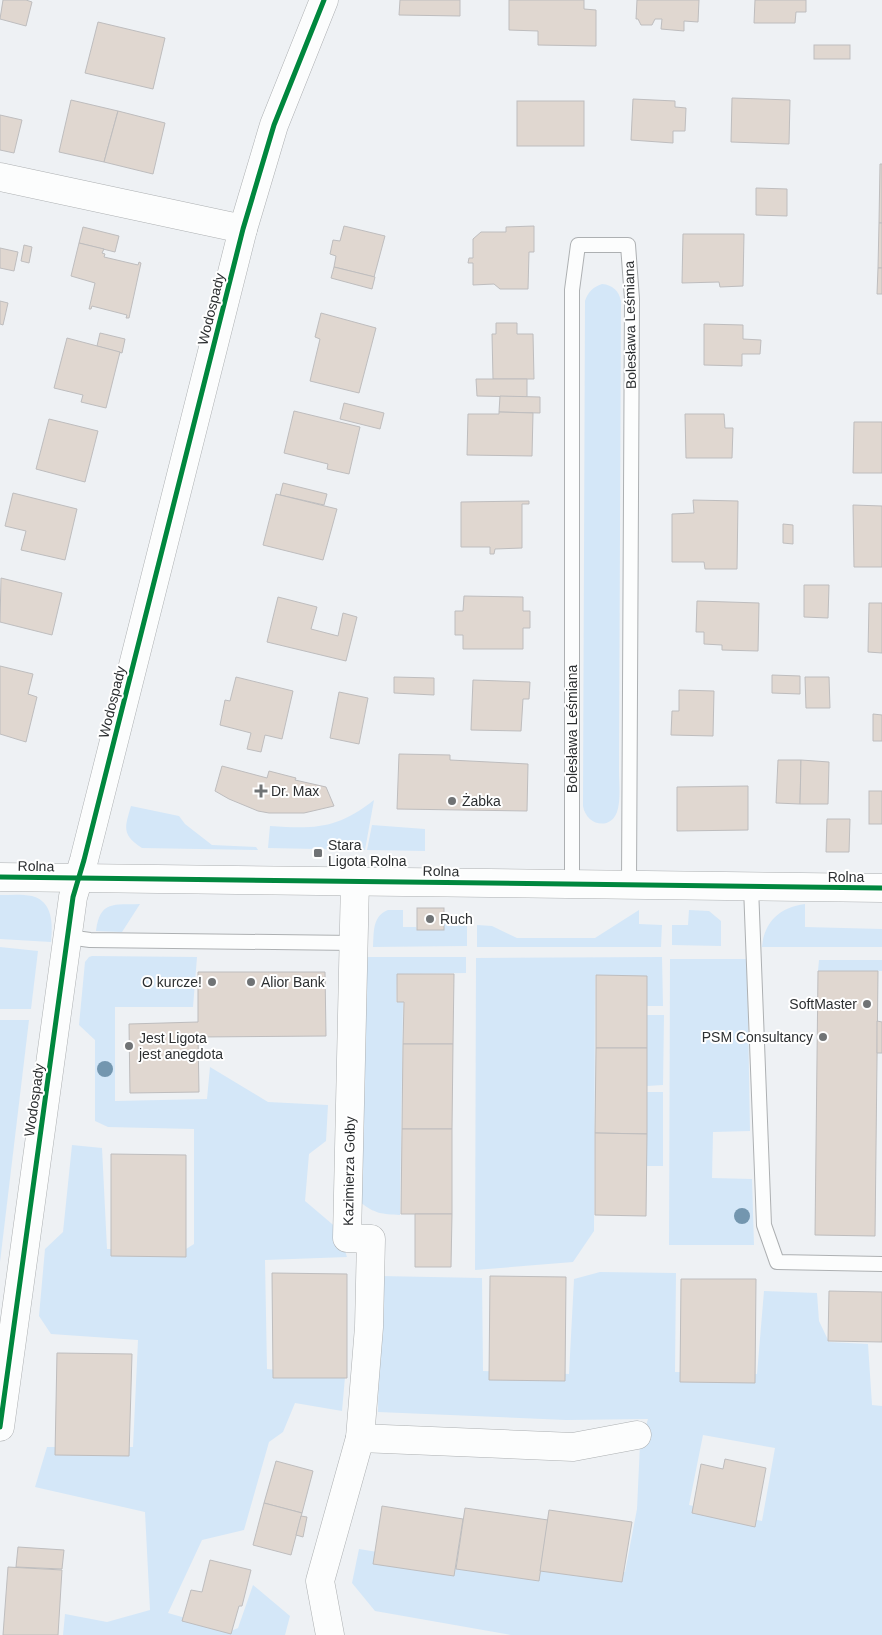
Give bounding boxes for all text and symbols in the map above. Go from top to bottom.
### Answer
street label: Bolesława Leśmiana [621,260,639,389]
street label: Wodospady [194,271,228,347]
street label: Wodospady [95,664,129,740]
street label: Bolesława Leśmiana [564,665,580,793]
place label: Dr. Max [271,783,319,799]
marker: Dr. Max [255,785,267,797]
place label: Żabka [462,792,501,809]
marker: Żabka [446,795,458,807]
place label: Stara Ligota Rolna [328,837,407,869]
marker: Stara Ligota Rolna [312,847,324,859]
street label: Rolna [18,858,55,874]
street label: Rolna [423,863,460,879]
street label: Rolna [828,869,864,885]
place label: Ruch [440,911,473,927]
marker: Ruch [424,913,436,925]
place label: O kurcze! [142,974,202,990]
place label: Alior Bank [261,974,326,990]
marker: O kurcze! [206,976,218,988]
marker: Alior Bank [245,976,257,988]
place label: SoftMaster [789,996,857,1012]
marker: SoftMaster [861,998,873,1010]
place label: PSM Consultancy [702,1029,813,1045]
place label: Jest Ligota jest anegdota [138,1030,223,1062]
marker: PSM Consultancy [817,1031,829,1043]
marker: Jest Ligota jest anegdota [123,1040,135,1052]
street label: Wodospady [21,1062,47,1138]
street label: Kazimierza Gołby [340,1116,358,1226]

